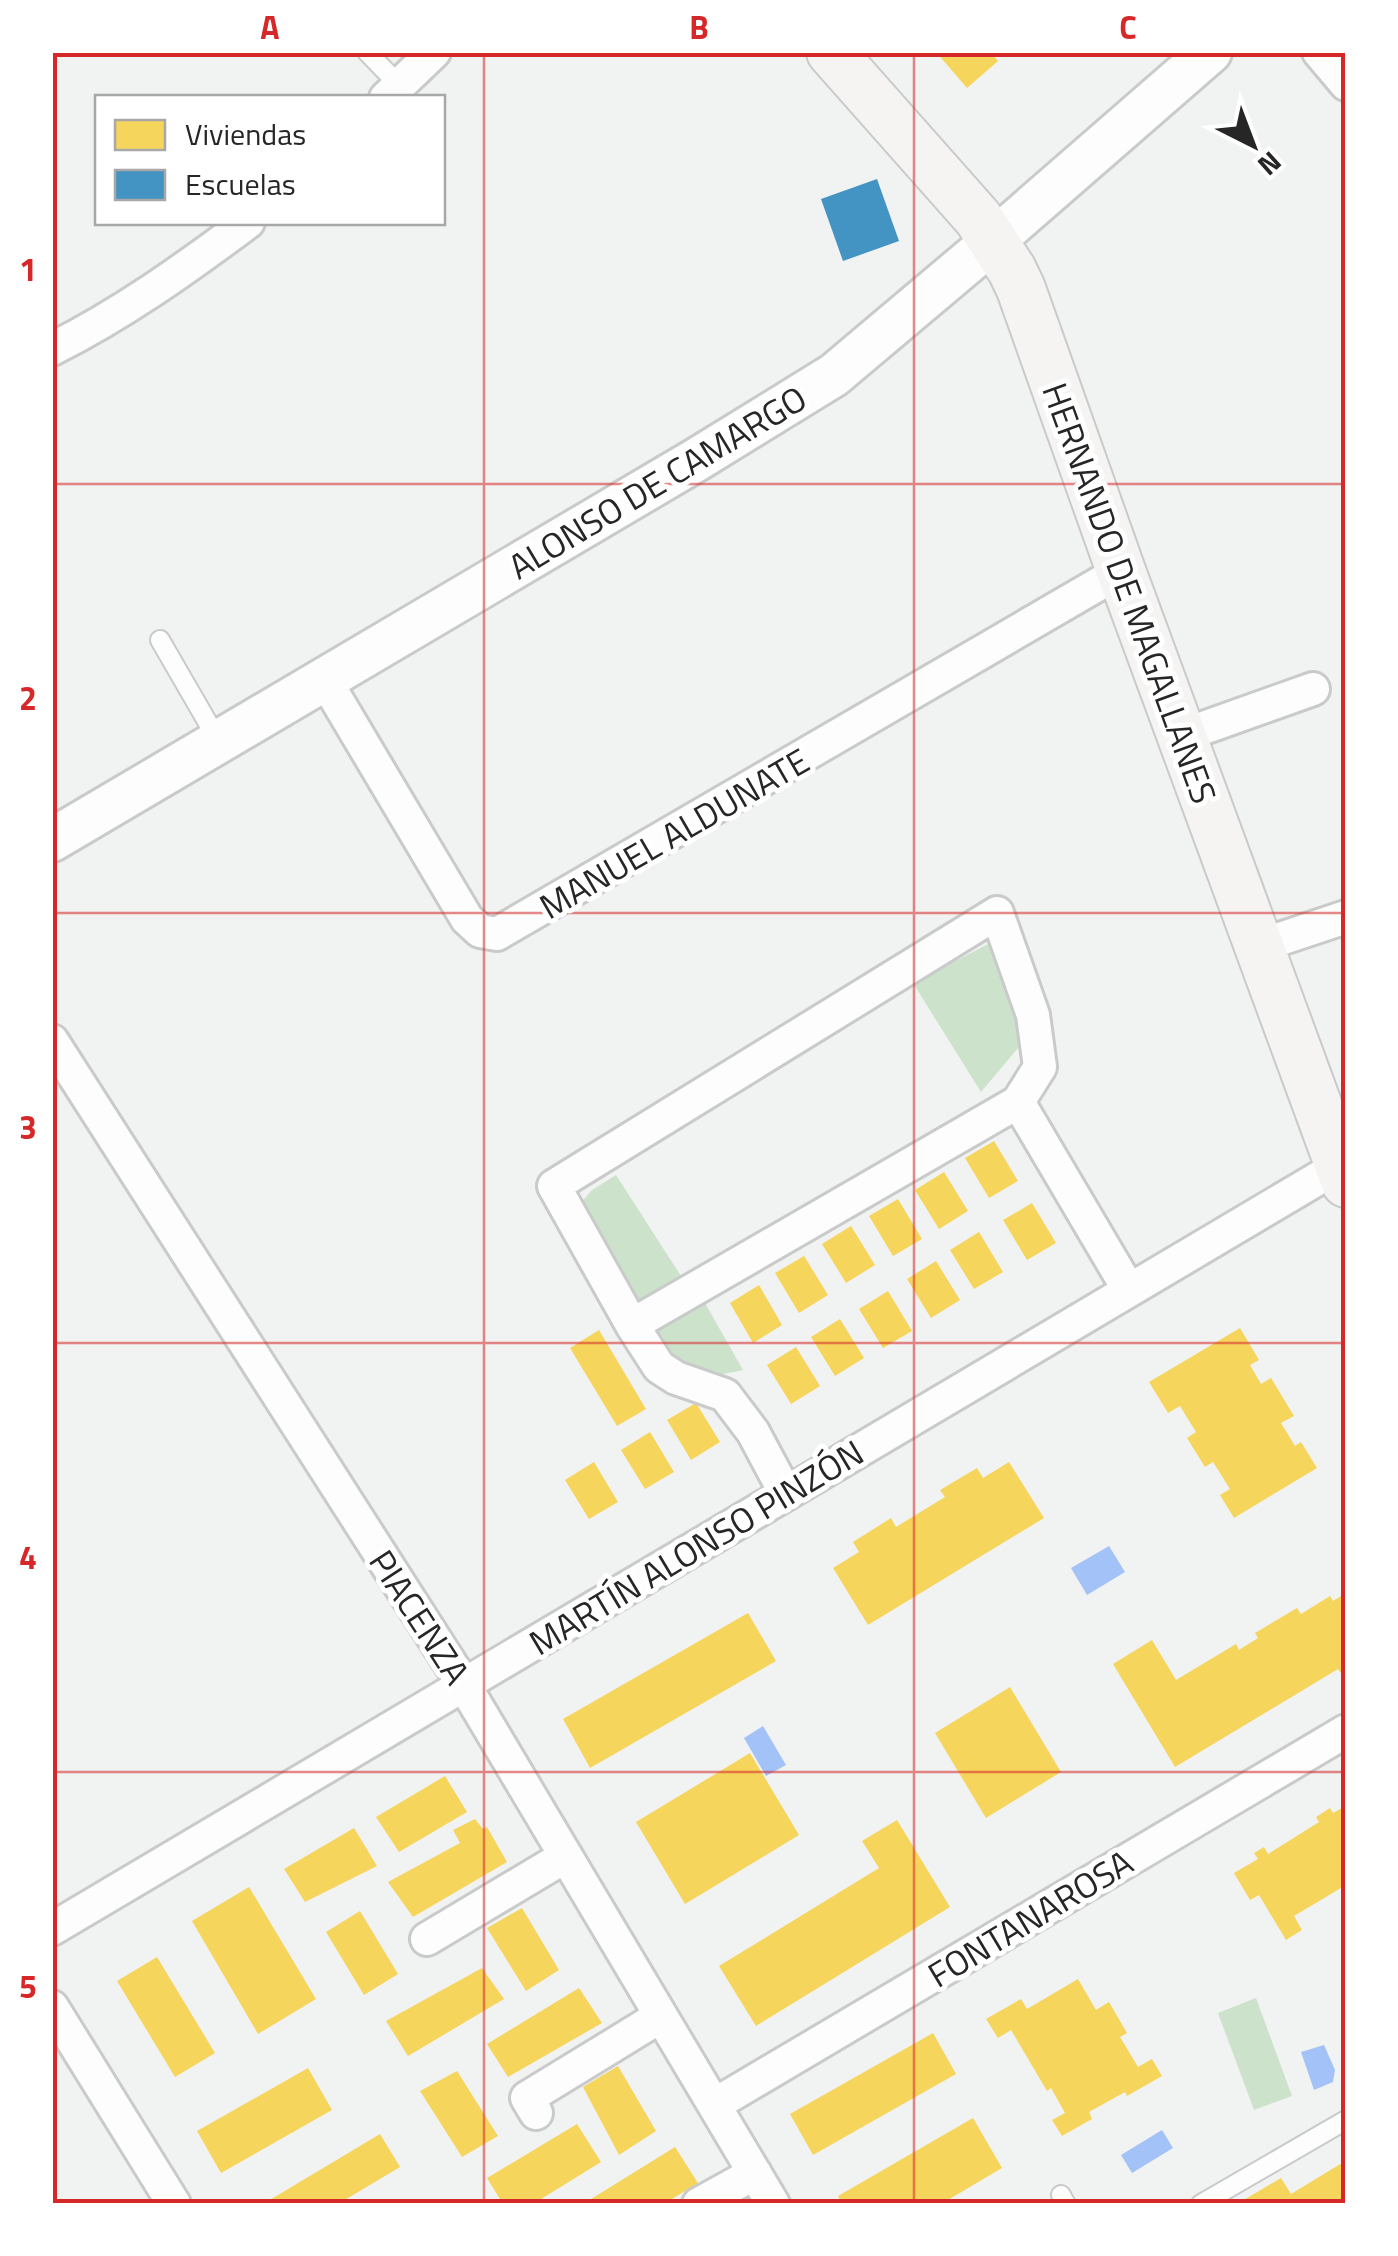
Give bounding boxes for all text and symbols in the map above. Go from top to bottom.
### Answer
text: A [260,3,280,51]
text: B [689,3,709,51]
text: C [1119,3,1137,51]
legend [95,95,445,225]
north arrow [1203,95,1303,195]
text: Viviendas [185,111,306,157]
text: N [1248,141,1292,186]
text: Escuelas [185,161,296,207]
text: 1 [19,245,37,293]
street label: ALONSO DE CAMARGO [498,371,816,593]
street label: HERNANDO DE MAGALLANES [1029,375,1231,811]
text: 2 [19,674,37,722]
street label: MANUEL ALDUNATE [529,734,819,932]
text: 3 [19,1103,37,1151]
street label: MARTÍN ALONSO PINZÓN [519,1426,873,1668]
text: 4 [19,1533,37,1581]
street label: PIACENZA [356,1539,484,1695]
street label: FONTANAROSA [917,1835,1143,2001]
text: 5 [19,1962,37,2010]

